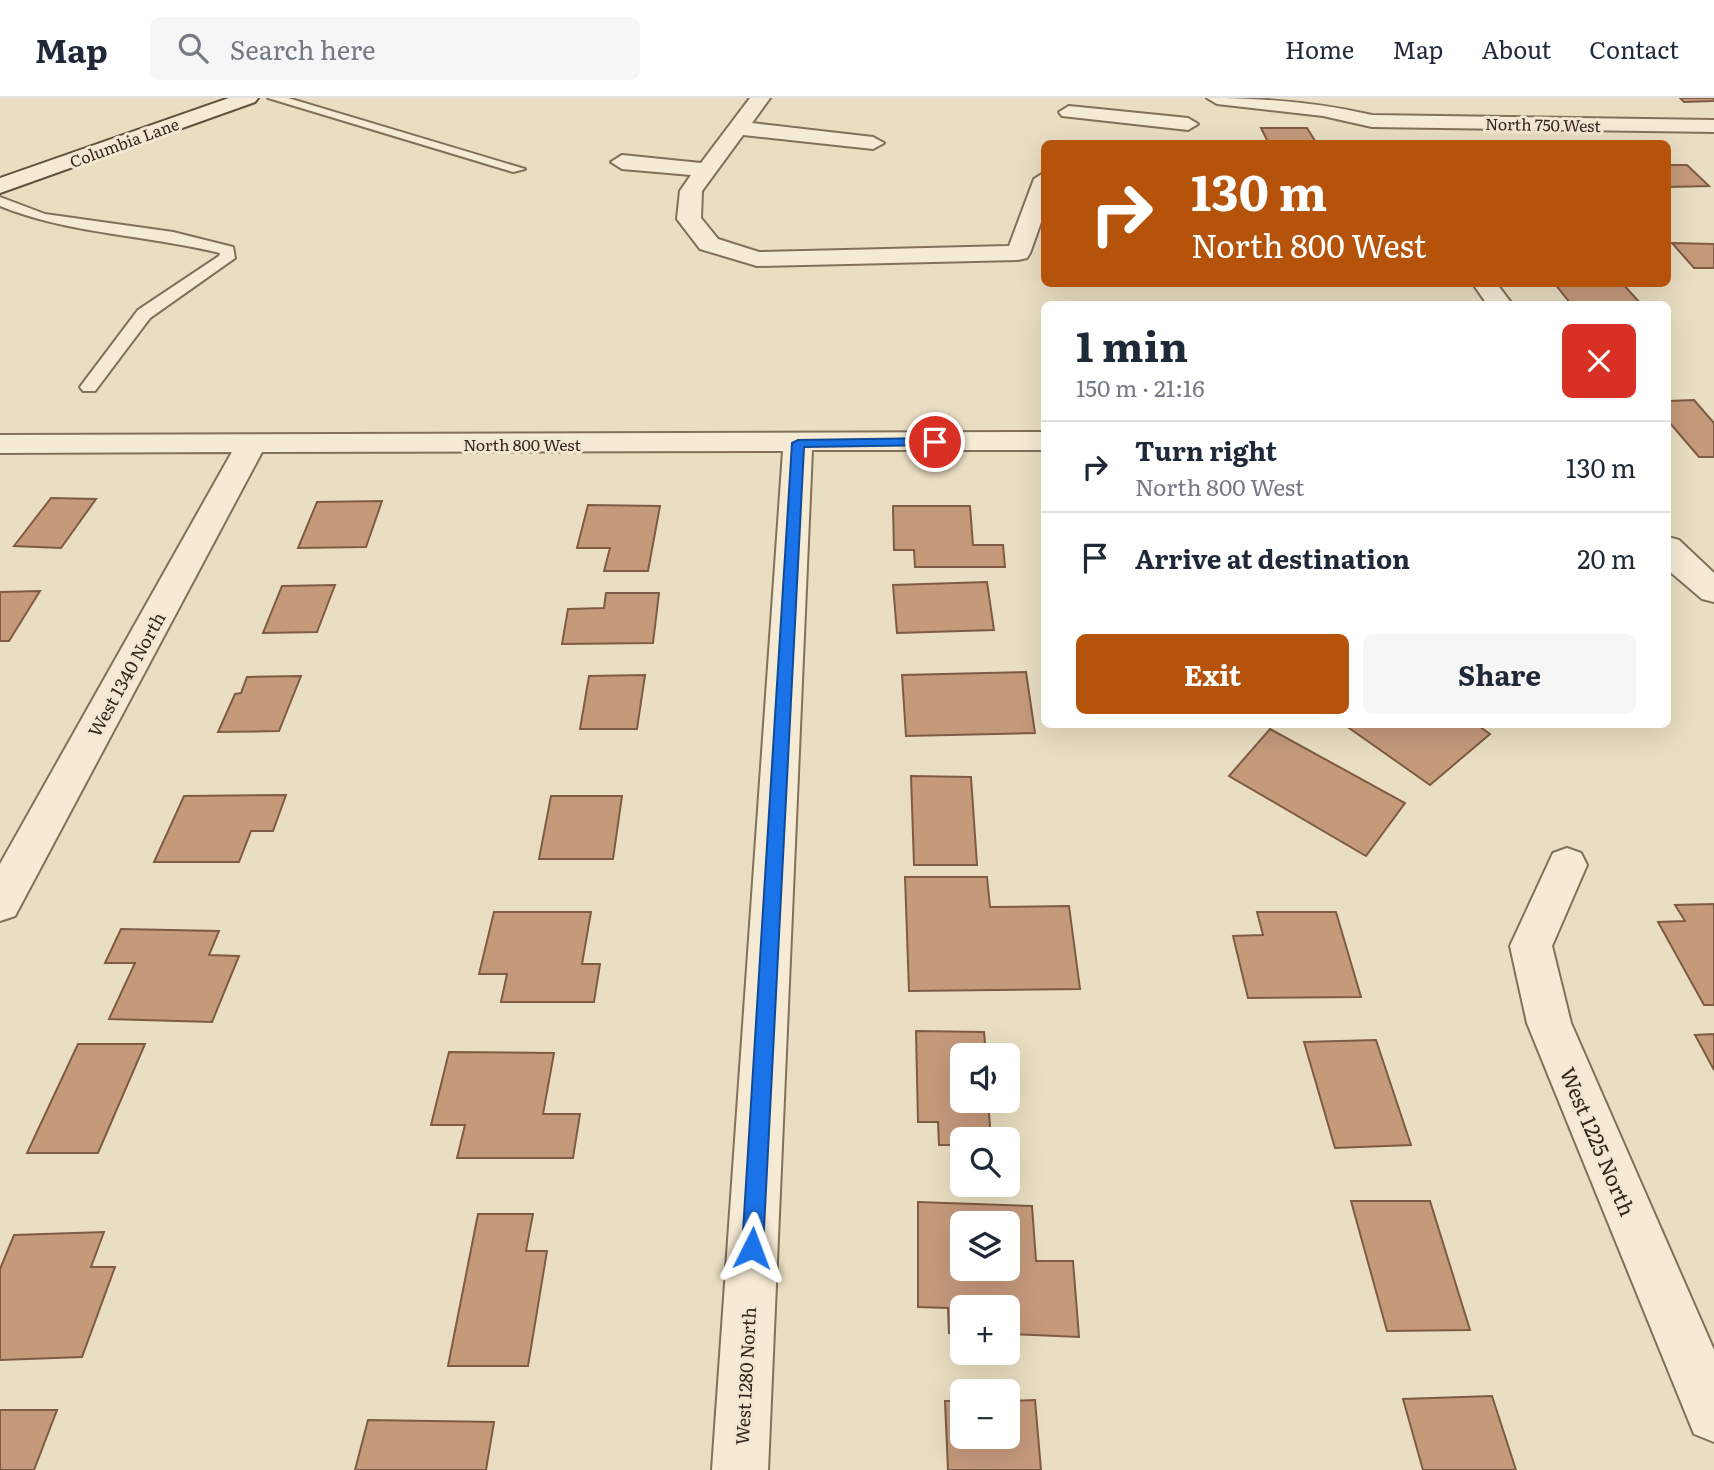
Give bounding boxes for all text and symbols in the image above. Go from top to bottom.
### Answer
search box [150,17,640,80]
text: Map [35,24,108,73]
icon: search [174,29,212,67]
text: Search here [230,29,376,68]
text: Home [1285,31,1354,66]
text: Map [1392,31,1443,66]
text: About [1481,31,1551,66]
text: Contact [1589,31,1679,66]
street label: Columbia Lane [66,111,182,173]
street label: North 750 West [1485,111,1601,137]
text: 130 m [1191,153,1327,226]
icon: right [1076,168,1167,259]
text: North 800 West [1191,220,1427,268]
text: 1 min [1076,313,1188,375]
button: close [1562,324,1636,398]
text: 150 m · 21:16 [1076,370,1205,404]
pin [905,412,965,472]
icon: arrive [916,423,954,461]
text: Turn right [1135,430,1277,469]
street label: North 800 West [463,432,581,456]
text: 130 m [1566,447,1636,486]
icon: right [1076,448,1114,486]
text: North 800 West [1135,469,1304,503]
text: Arrive at destination [1135,538,1410,577]
text: 20 m [1577,538,1636,577]
icon: arrive [1076,539,1114,577]
street label: West 1340 North [80,607,172,741]
button: Exit [1076,634,1349,714]
button: Share [1363,634,1636,714]
map controls [950,1043,1020,1449]
button: sound [950,1043,1020,1113]
street label: West 1225 North [1554,1062,1644,1220]
button: search [950,1127,1020,1197]
position arrow [715,1211,789,1285]
button: layers [950,1211,1020,1281]
button: + [950,1295,1020,1365]
street label: West 1280 North [728,1306,762,1446]
button: − [950,1379,1020,1449]

